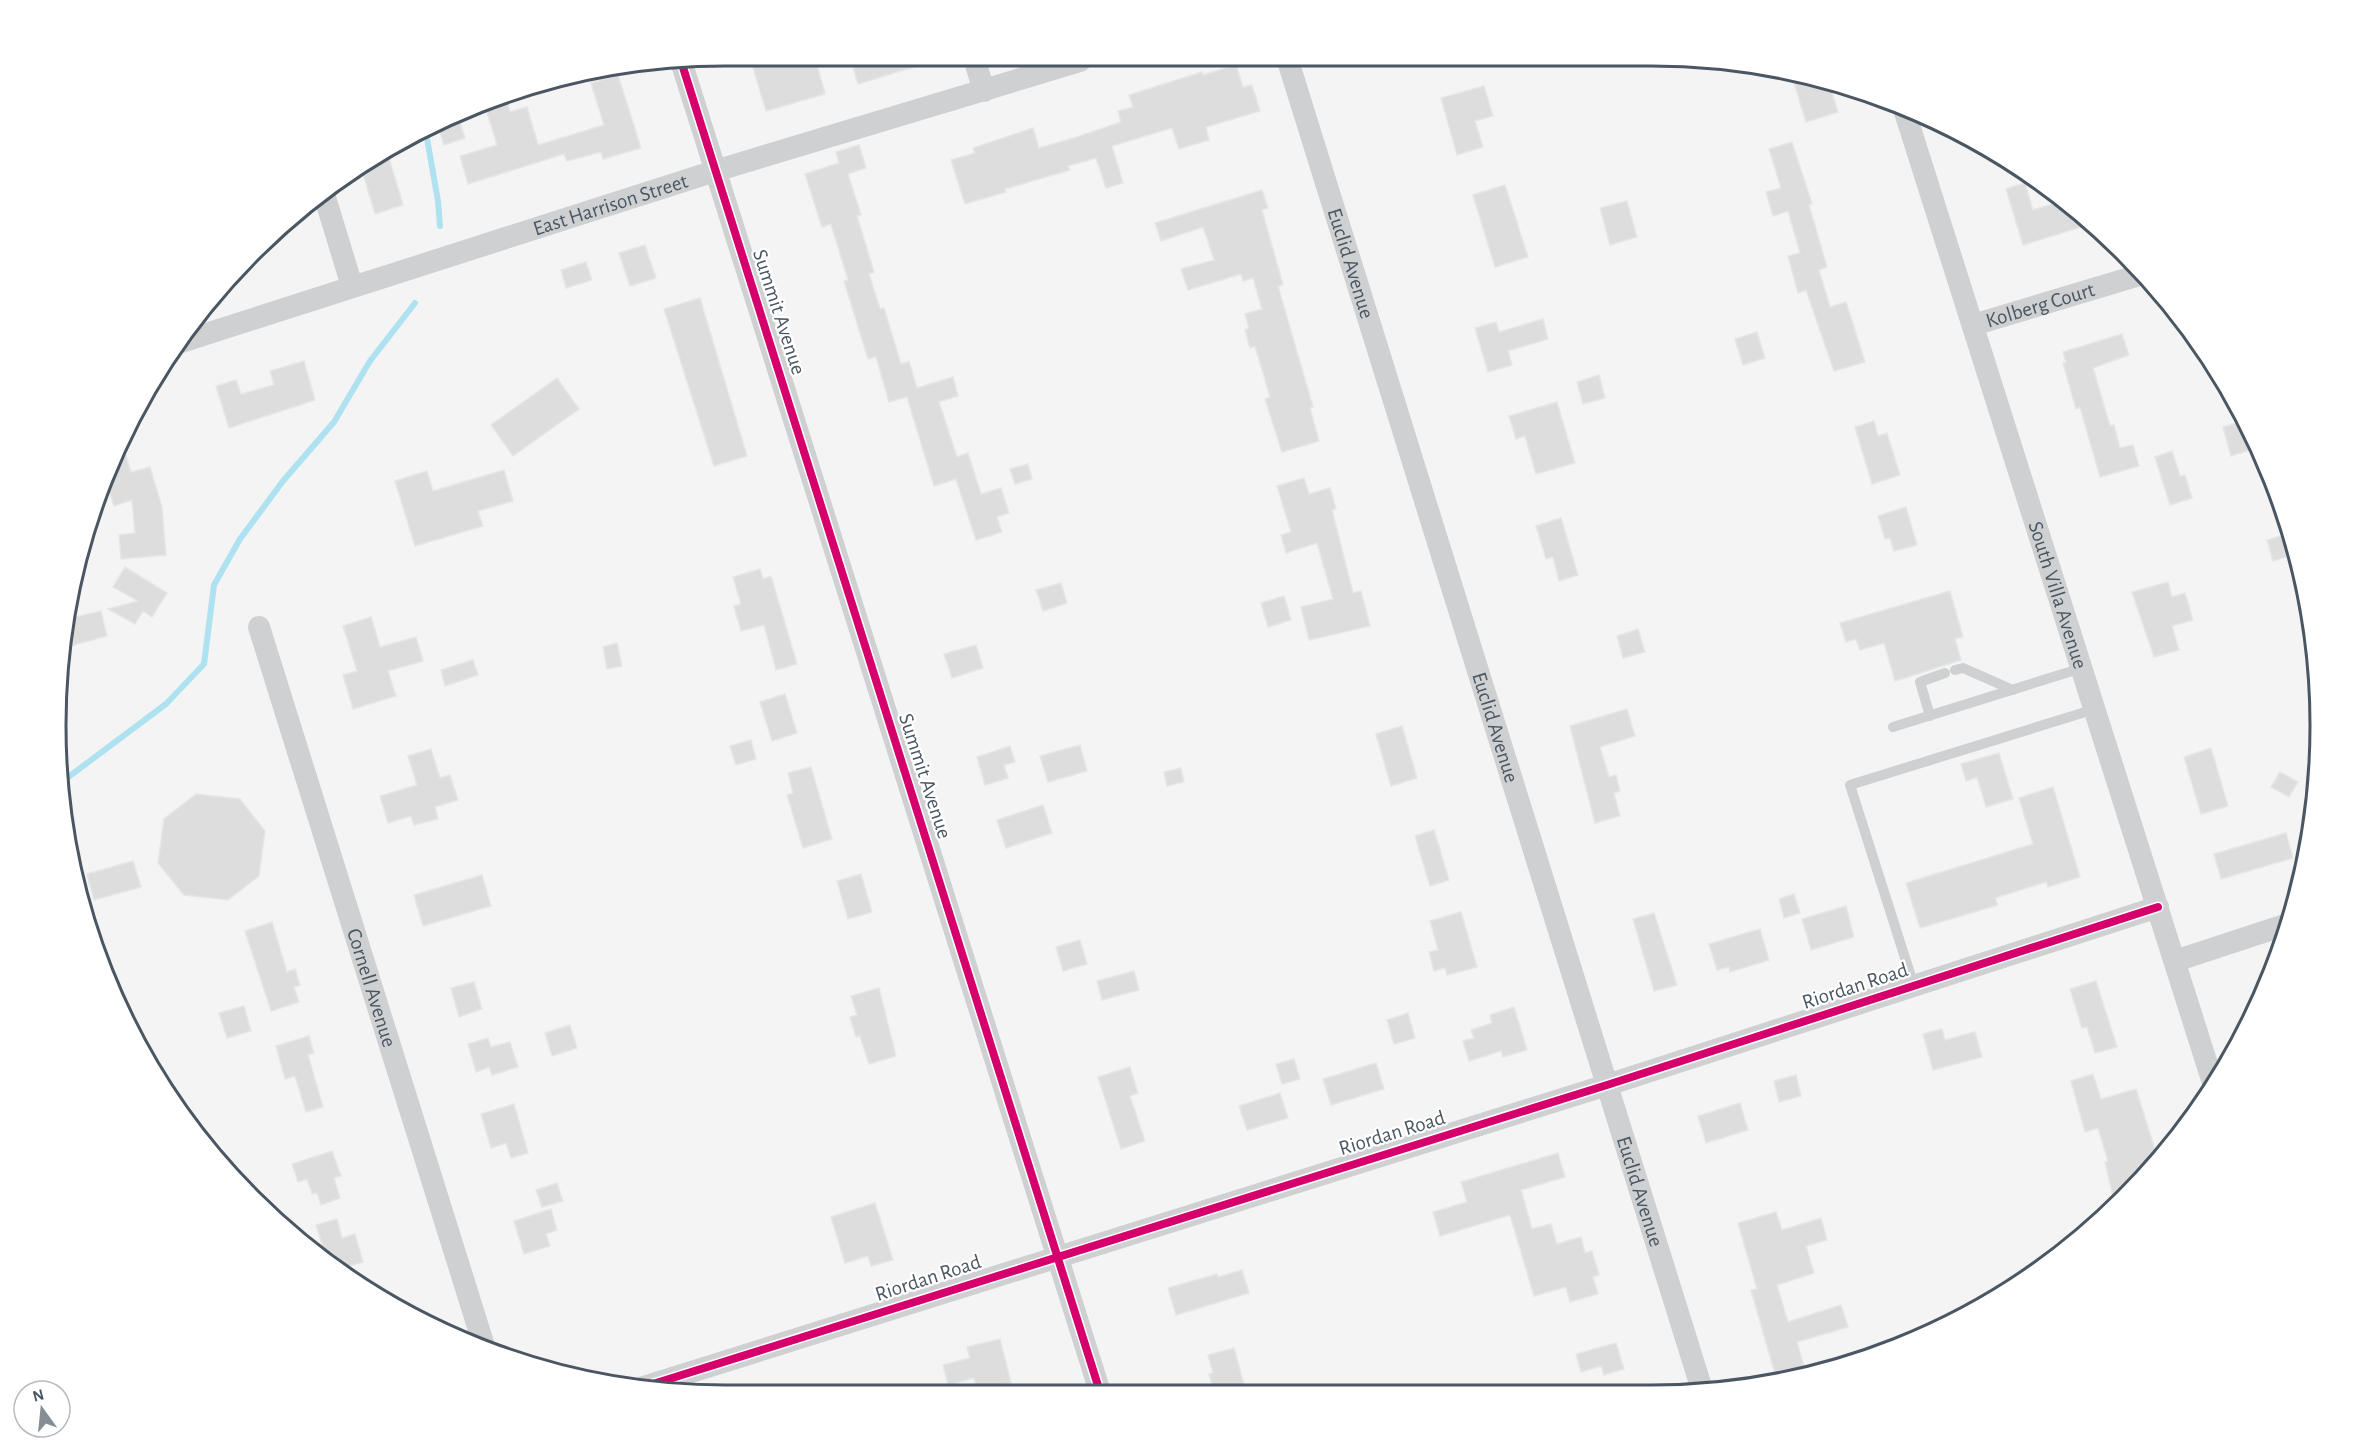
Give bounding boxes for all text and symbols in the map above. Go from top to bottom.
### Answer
street label: East Harrison Street [530,170,691,239]
street label: Euclid Avenue [1324,206,1378,321]
street label: Summit Avenue [749,247,809,377]
street label: Kolberg Court [1983,279,2097,331]
street label: South Villa Avenue [2025,519,2091,671]
street label: Euclid Avenue [1469,670,1523,785]
street label: Summit Avenue [895,711,955,841]
street label: Cornell Avenue [344,926,400,1050]
street label: Riordan Road [1799,959,1911,1013]
street label: Riordan Road [1336,1107,1448,1159]
street label: Euclid Avenue [1613,1134,1667,1249]
street label: Riordan Road [872,1251,984,1305]
north arrow [12,1379,72,1439]
text: N [31,1386,46,1405]

